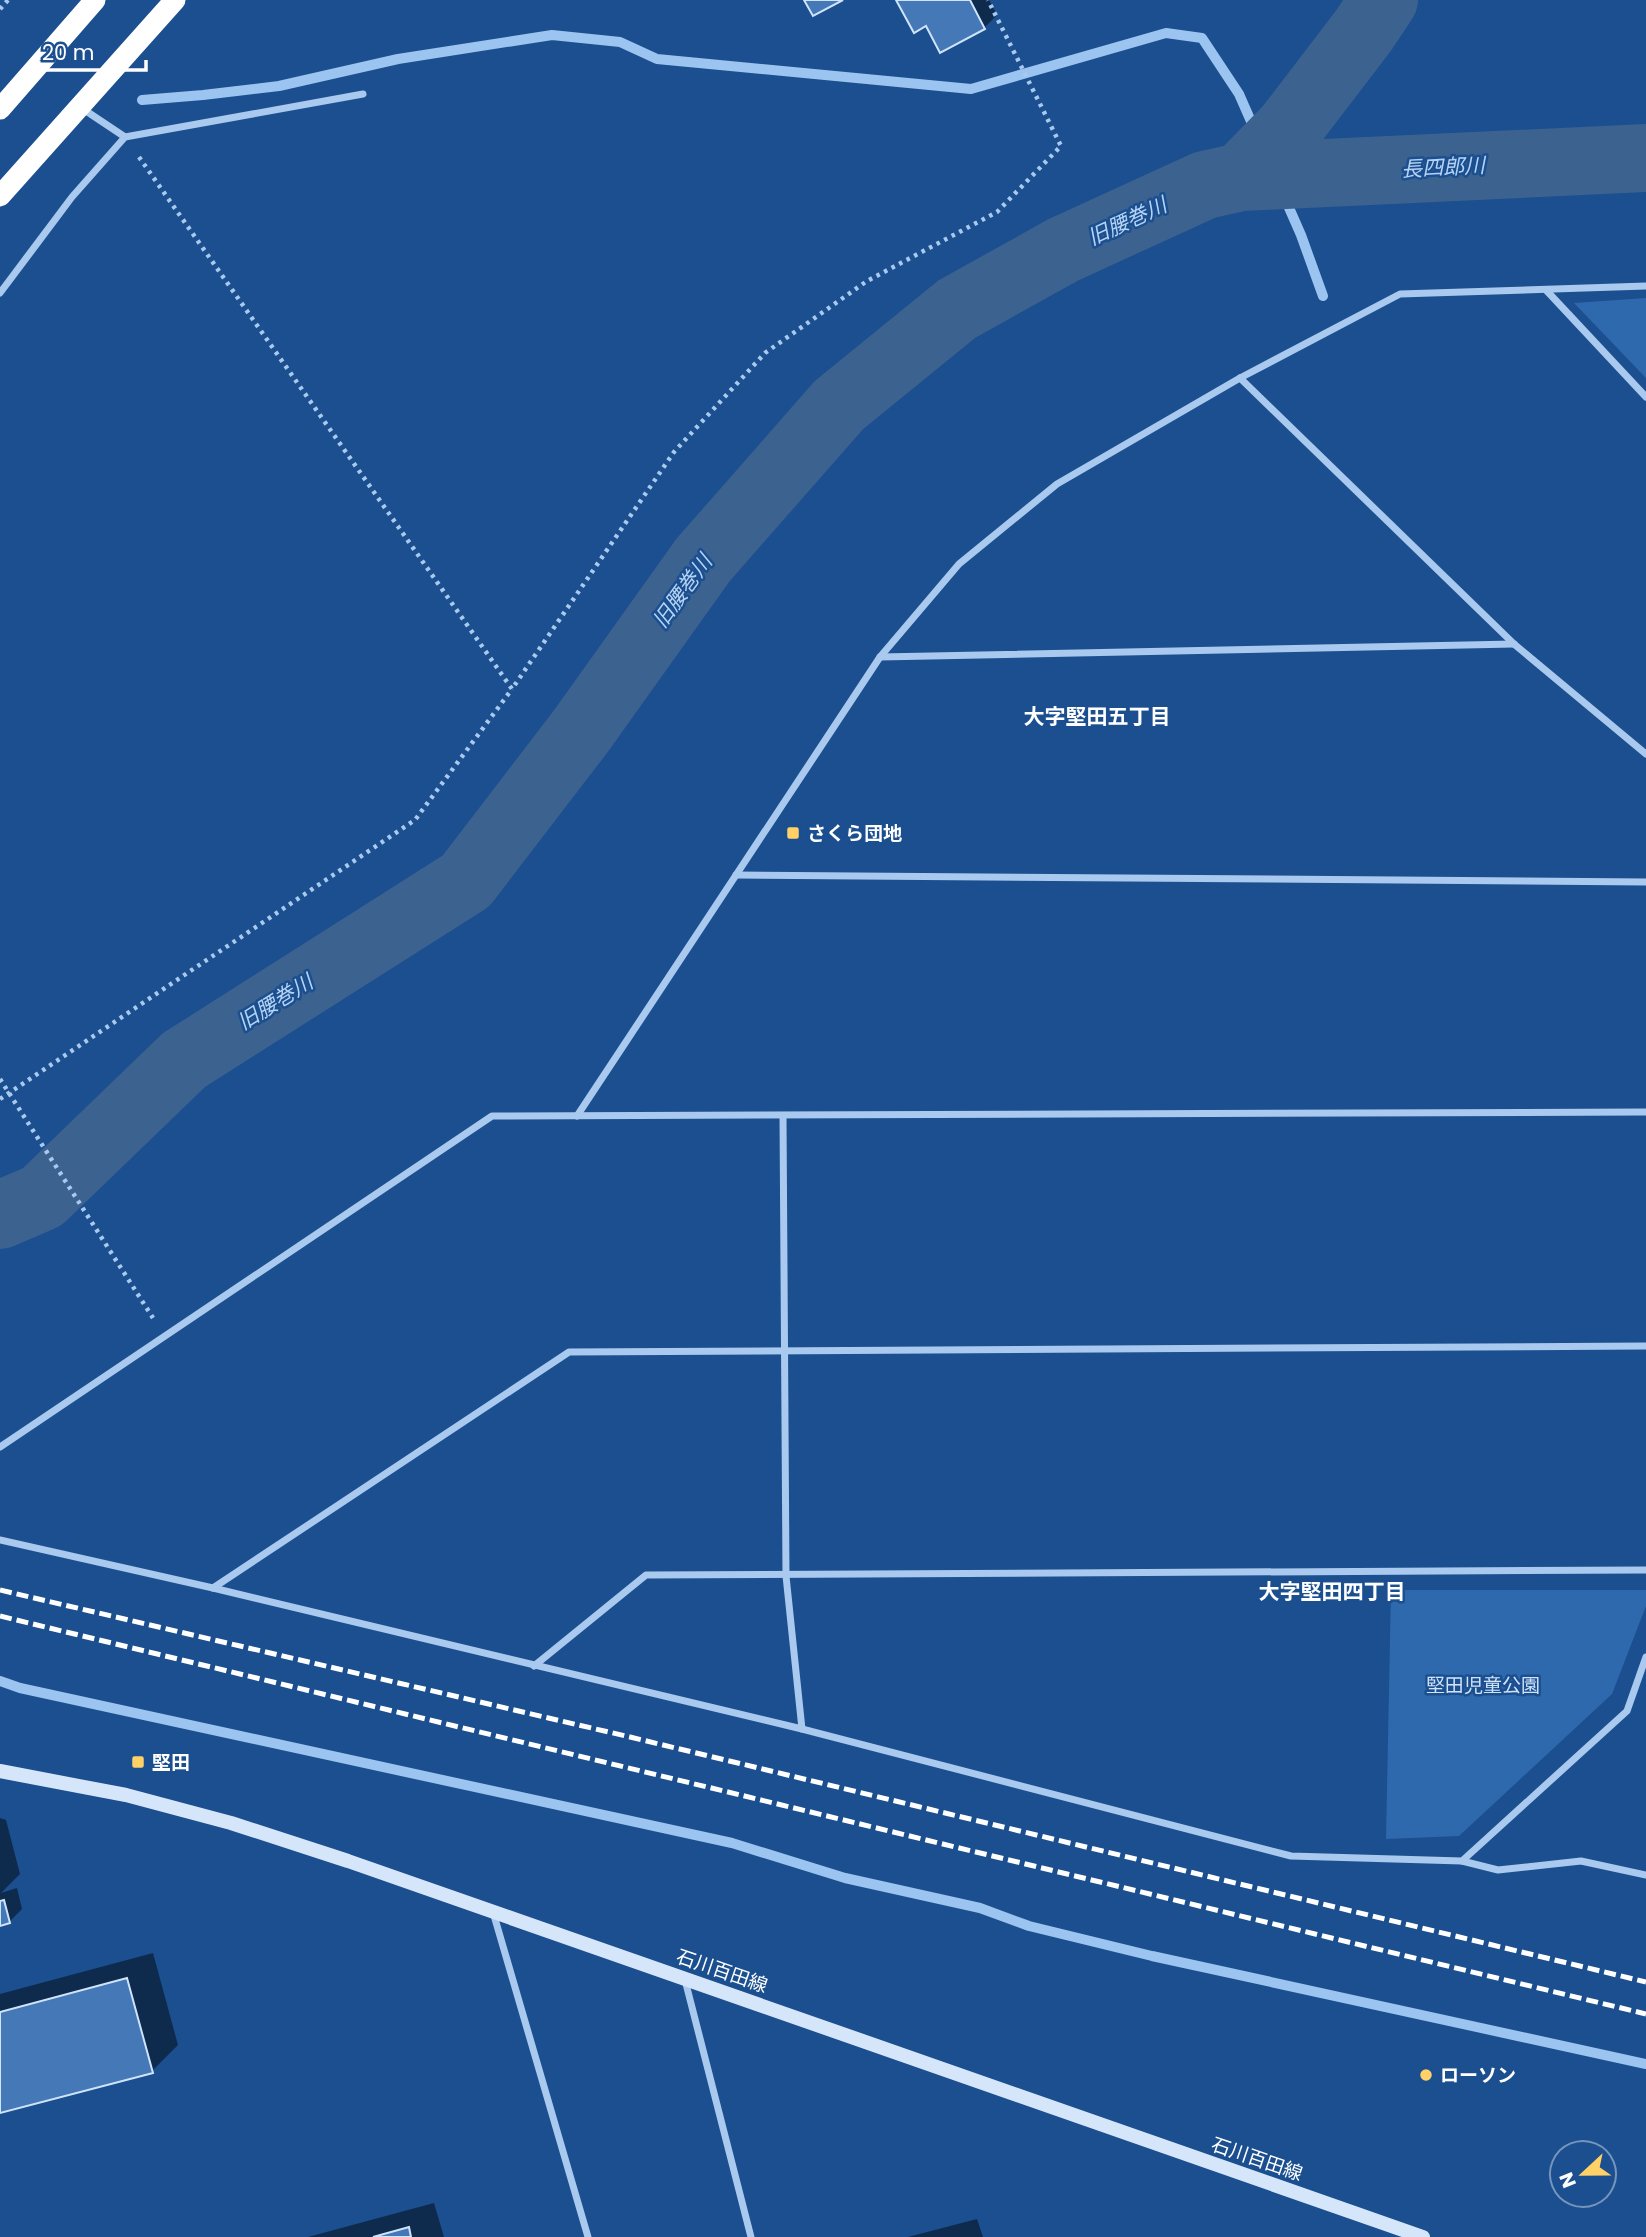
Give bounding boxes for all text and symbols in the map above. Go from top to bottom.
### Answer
scale bar [32,28,145,72]
text: 20 m [42,38,95,67]
water label: 長四郎川 [1400,150,1488,184]
water label: 旧腰巻川 [1083,189,1173,252]
water label: 旧腰巻川 [646,547,720,634]
district label: 大字堅田五丁目 [1024,702,1171,731]
place label: さくら団地 [807,820,902,847]
marker: さくら団地 [785,825,801,841]
water label: 旧腰巻川 [232,966,320,1037]
district label: 大字堅田四丁目 [1259,1577,1406,1606]
park label: 堅田児童公園 [1426,1672,1540,1699]
place label: 堅田 [152,1749,190,1776]
marker: 堅田 [130,1754,146,1770]
street label: 石川百田線 [673,1943,771,1999]
place label: ローソン [1440,2062,1516,2089]
marker: ローソン [1418,2067,1434,2083]
street label: 石川百田線 [1208,2131,1306,2187]
north arrow [1548,2139,1618,2209]
text: N [1553,2168,1583,2192]

